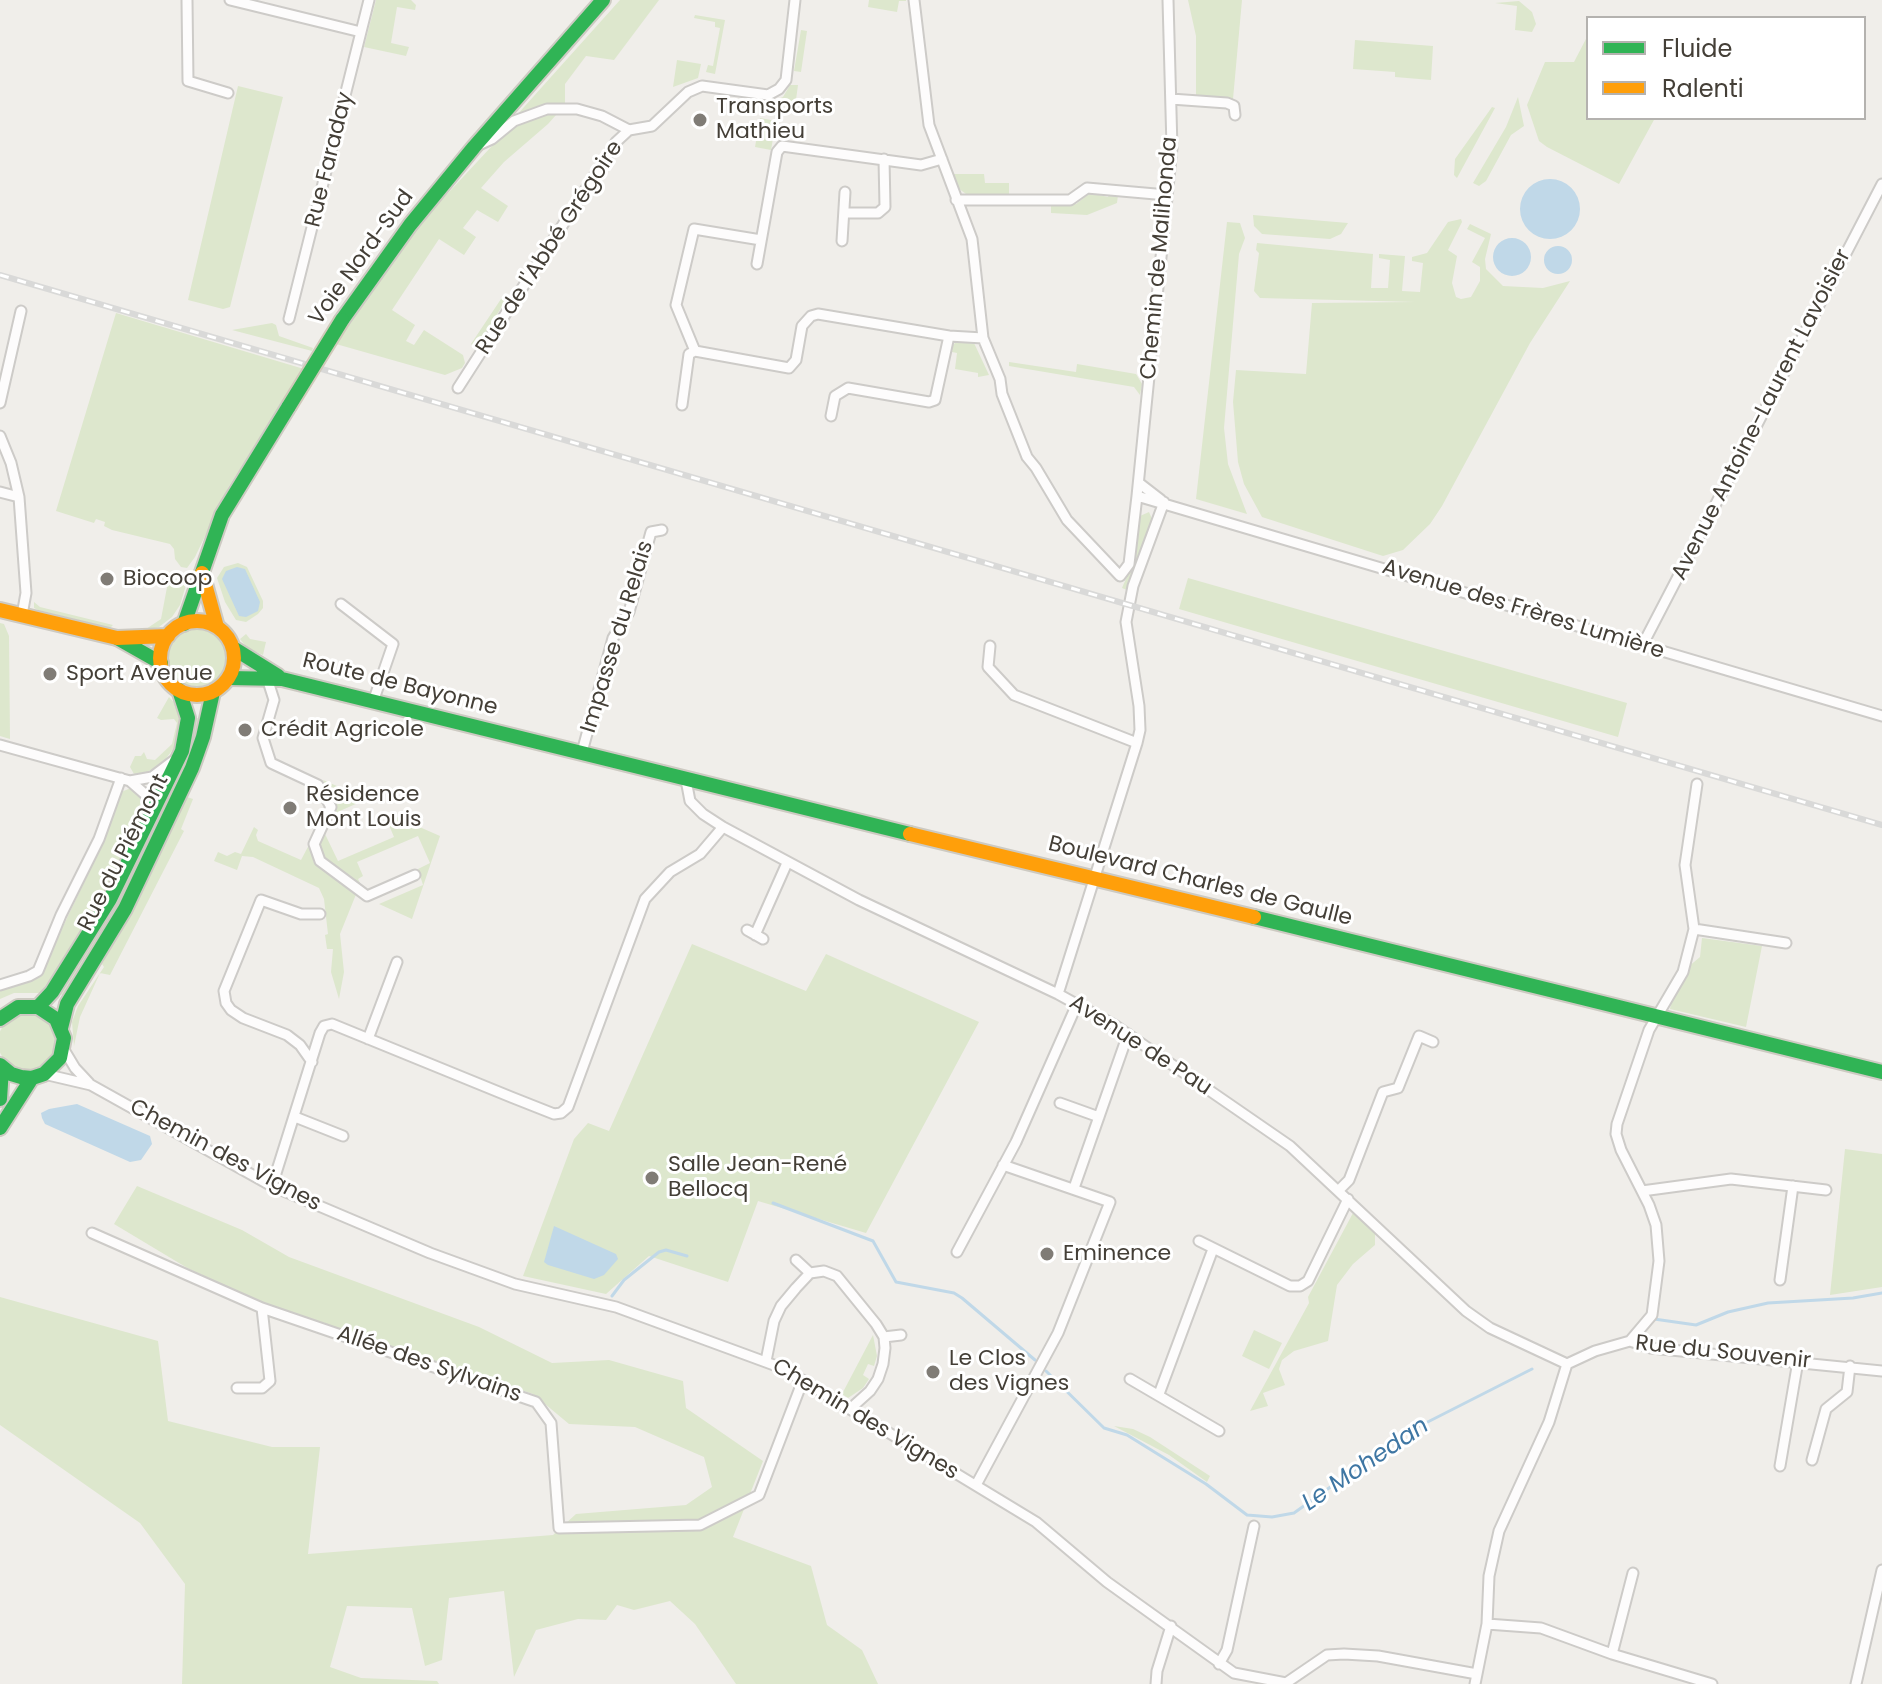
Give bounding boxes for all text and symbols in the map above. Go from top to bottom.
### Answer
legend [1586,16,1866,120]
text: Fluide [1662,32,1732,65]
text: Ralenti [1662,72,1744,105]
street label: Rue Faraday [300,90,360,230]
place label: Transports Mathieu [716,94,833,146]
marker: Transports Mathieu [691,111,709,129]
street label: Chemin de Malihonda [1136,135,1184,381]
street label: Rue de l'Abbé Grégoire [471,136,629,360]
street label: Voie Nord-Sud [304,185,420,331]
street label: Avenue Antoine-Laurent Lavoisier [1667,245,1857,585]
street label: Impasse du Relais [576,538,660,736]
street label: Avenue des Frères Lumière [1379,554,1667,666]
place label: Biocoop [123,566,212,592]
marker: Biocoop [98,570,116,588]
street label: Route de Bayonne [300,648,500,722]
place label: Sport Avenue [66,661,213,687]
marker: Sport Avenue [41,665,59,683]
place label: Crédit Agricole [261,717,424,743]
marker: Crédit Agricole [236,721,254,739]
street label: Rue du Piémont [73,770,175,936]
place label: Résidence Mont Louis [306,782,422,834]
marker: Résidence Mont Louis [281,799,299,817]
street label: Boulevard Charles de Gaulle [1045,831,1355,933]
street label: Avenue de Pau [1064,990,1216,1102]
street label: Chemin des Vignes [125,1094,325,1218]
place label: Salle Jean-René Bellocq [668,1152,847,1204]
marker: Salle Jean-René Bellocq [643,1169,661,1187]
place label: Eminence [1063,1241,1171,1267]
marker: Eminence [1038,1245,1056,1263]
street label: Allée des Sylvains [333,1321,525,1409]
street label: Rue du Souvenir [1634,1331,1812,1375]
place label: Le Clos des Vignes [949,1346,1069,1398]
street label: Chemin des Vignes [767,1354,963,1486]
marker: Le Clos des Vignes [924,1363,942,1381]
water label: Le Mohedan [1297,1412,1435,1518]

